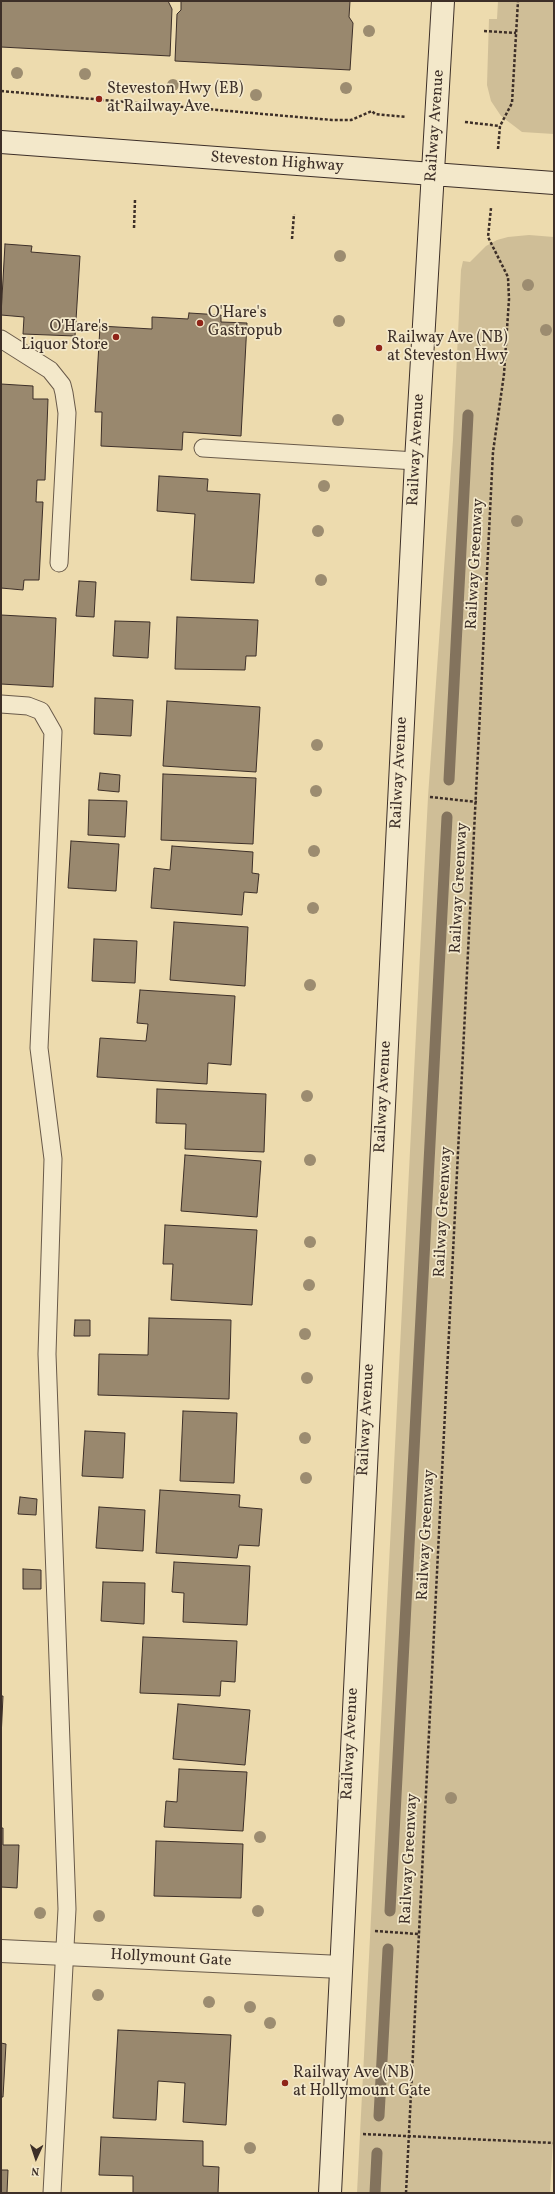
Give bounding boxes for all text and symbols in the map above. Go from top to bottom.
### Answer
street label: Railway Avenue [422,69,450,183]
place label: Steveston Hwy (EB) at Railway Ave [107,80,243,118]
marker: Steveston Hwy (EB) at Railway Ave [94,94,104,104]
street label: Steveston Highway [210,149,344,177]
place label: O'Hare's Gastropub [208,304,282,342]
place label: O'Hare's Liquor Store [21,318,108,356]
marker: O'Hare's Gastropub [195,318,205,328]
place label: Railway Ave (NB) at Steveston Hwy [387,329,508,367]
marker: O'Hare's Liquor Store [111,332,121,342]
marker: Railway Ave (NB) at Steveston Hwy [374,343,384,353]
street label: Railway Avenue [404,393,430,507]
street label: Railway Greenway [463,498,489,630]
street label: Railway Avenue [387,716,413,830]
street label: Railway Greenway [447,822,473,954]
street label: Railway Avenue [371,1040,397,1154]
street label: Railway Greenway [431,1146,457,1278]
street label: Railway Avenue [354,1363,380,1477]
street label: Railway Greenway [414,1469,440,1601]
street label: Railway Avenue [338,1687,364,1801]
street label: Railway Greenway [397,1793,423,1925]
street label: Hollymount Gate [110,1946,232,1972]
place label: Railway Ave (NB) at Hollymount Gate [293,2064,431,2102]
marker: Railway Ave (NB) at Hollymount Gate [280,2078,290,2088]
north arrow [16,2138,56,2178]
text: N [31,2163,40,2178]

